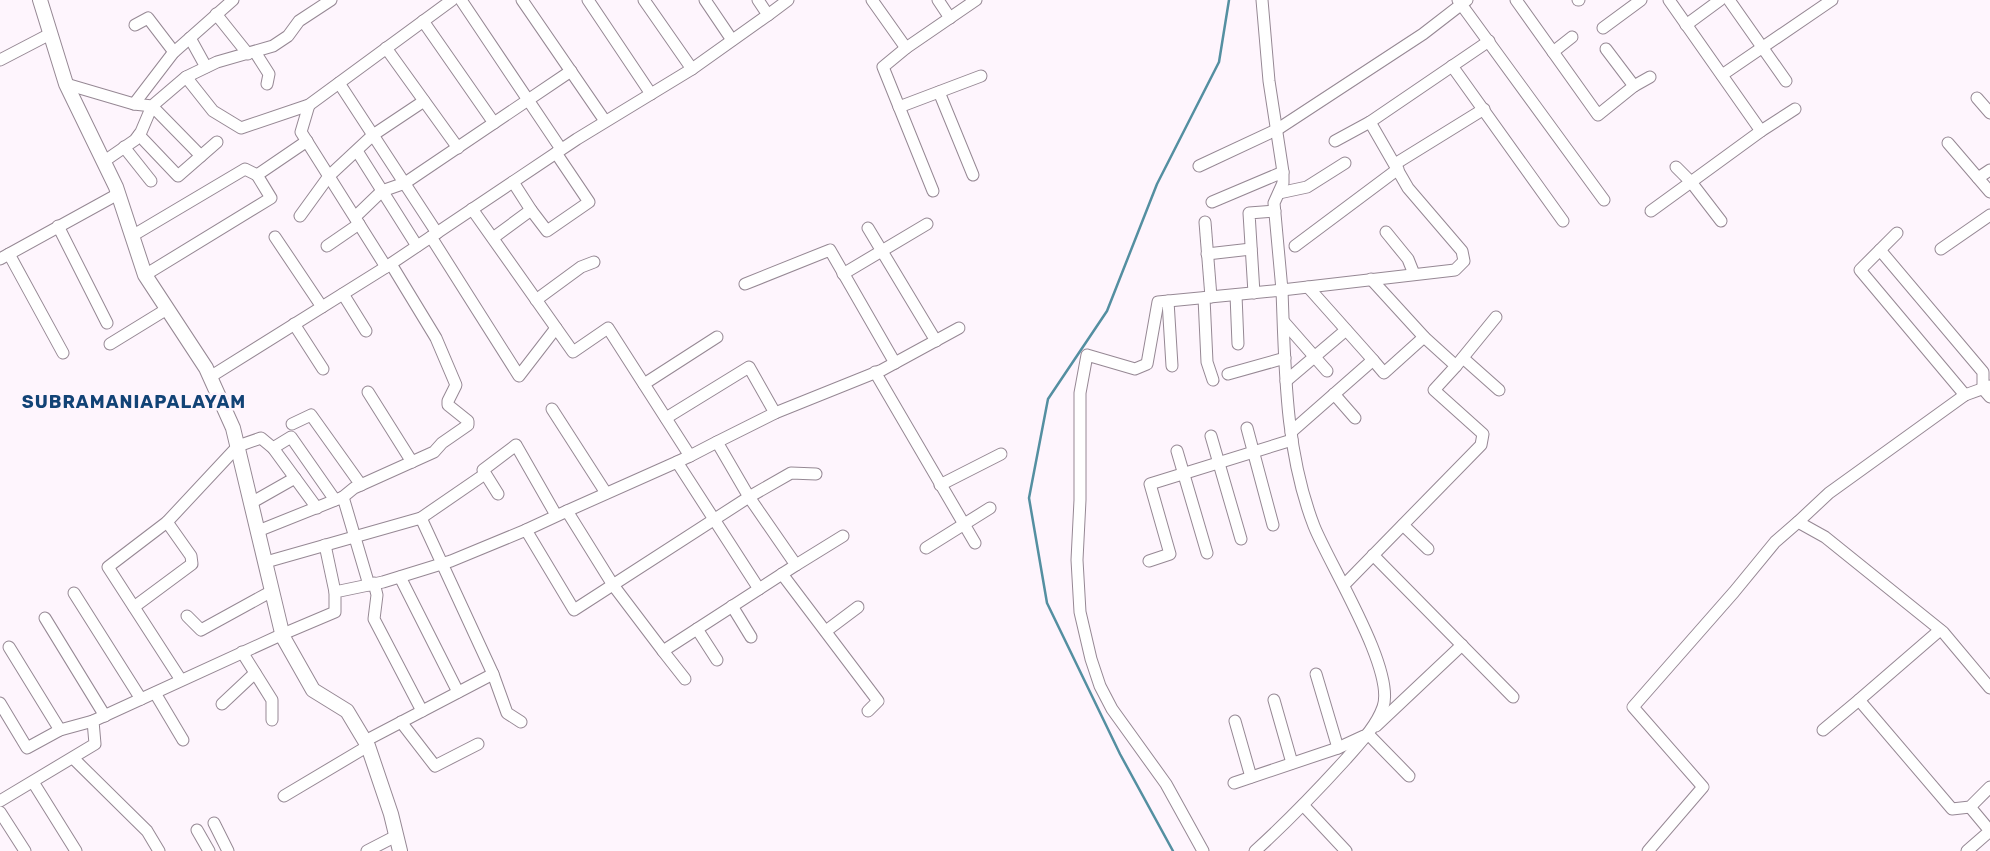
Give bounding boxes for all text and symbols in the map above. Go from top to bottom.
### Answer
district label: SUBRAMANIAPALAYAM [22,391,246,413]

